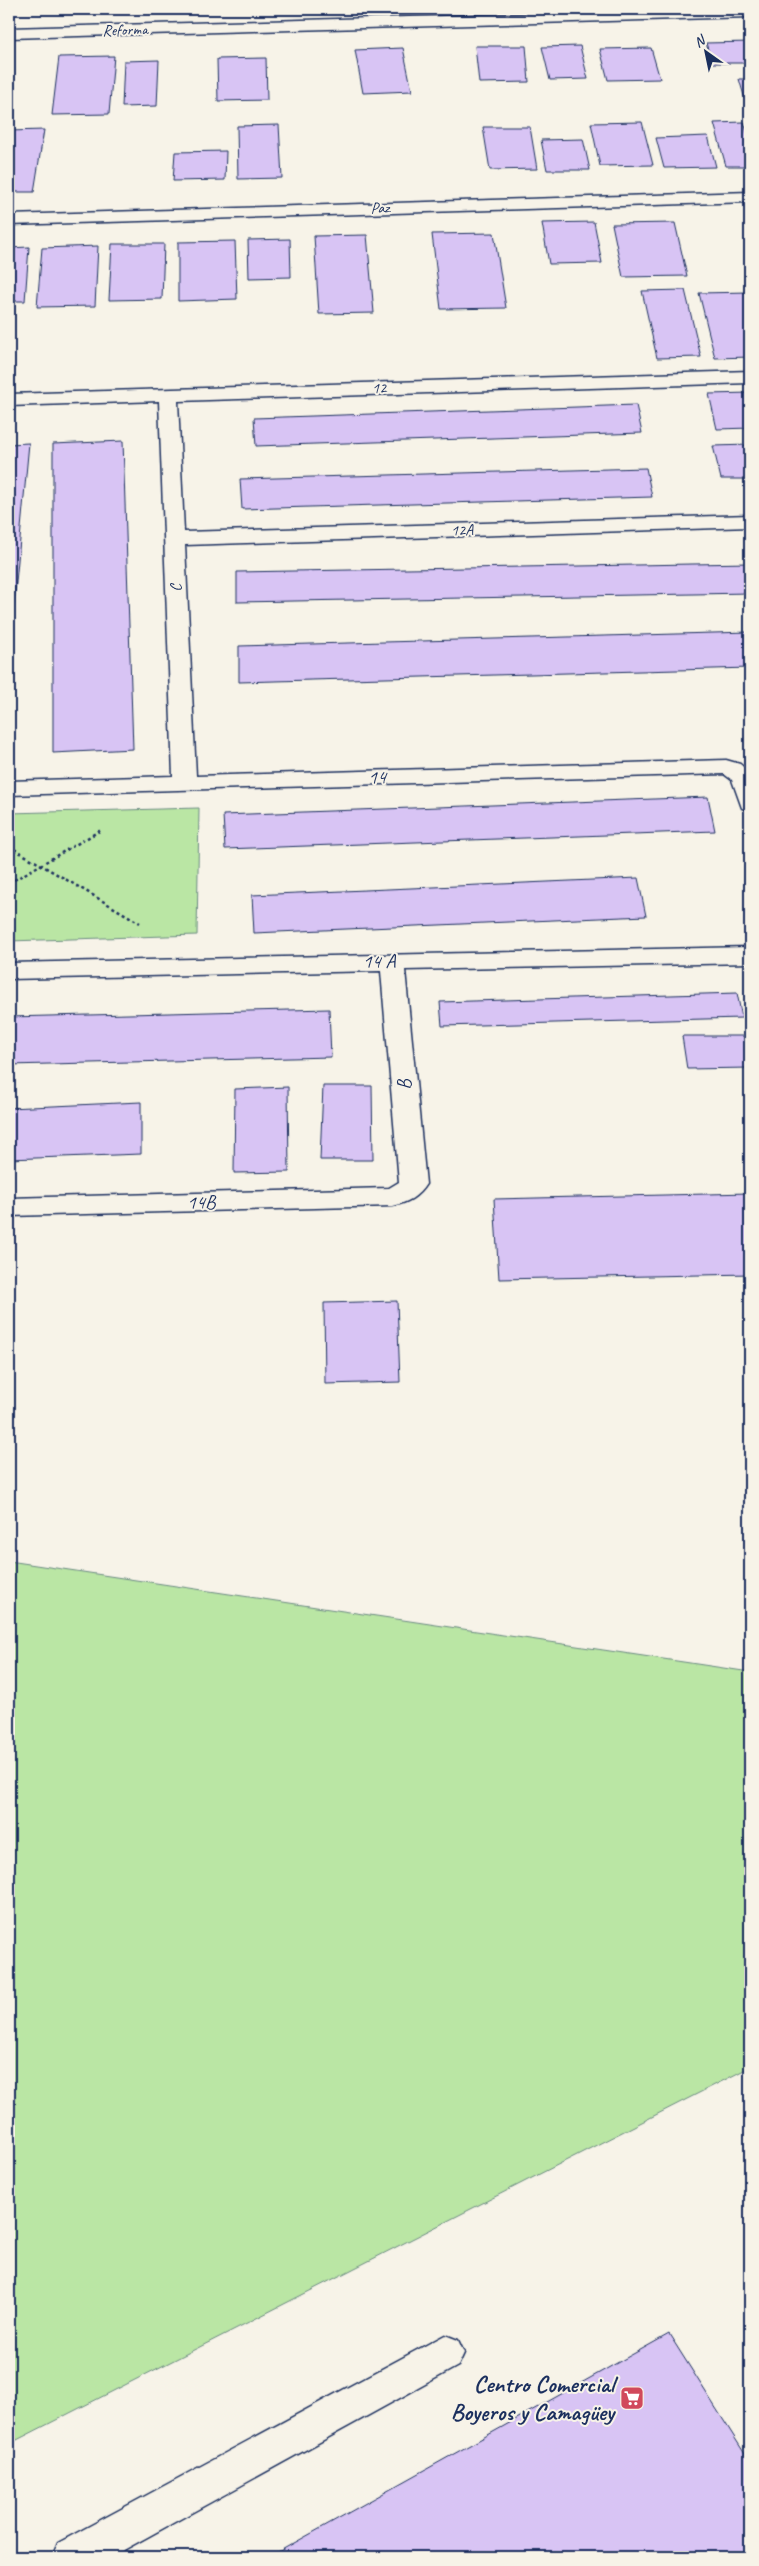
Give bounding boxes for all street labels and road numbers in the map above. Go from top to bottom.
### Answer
street label: Reforma [102,19,149,41]
street label: Paz [370,198,392,218]
street label: 12 [371,378,388,398]
street label: 12A [450,520,475,540]
street label: C [166,582,186,592]
street label: 14 [368,764,388,790]
street label: 14 A [362,948,397,974]
street label: B [391,1077,417,1091]
street label: 14B [187,1189,217,1215]

